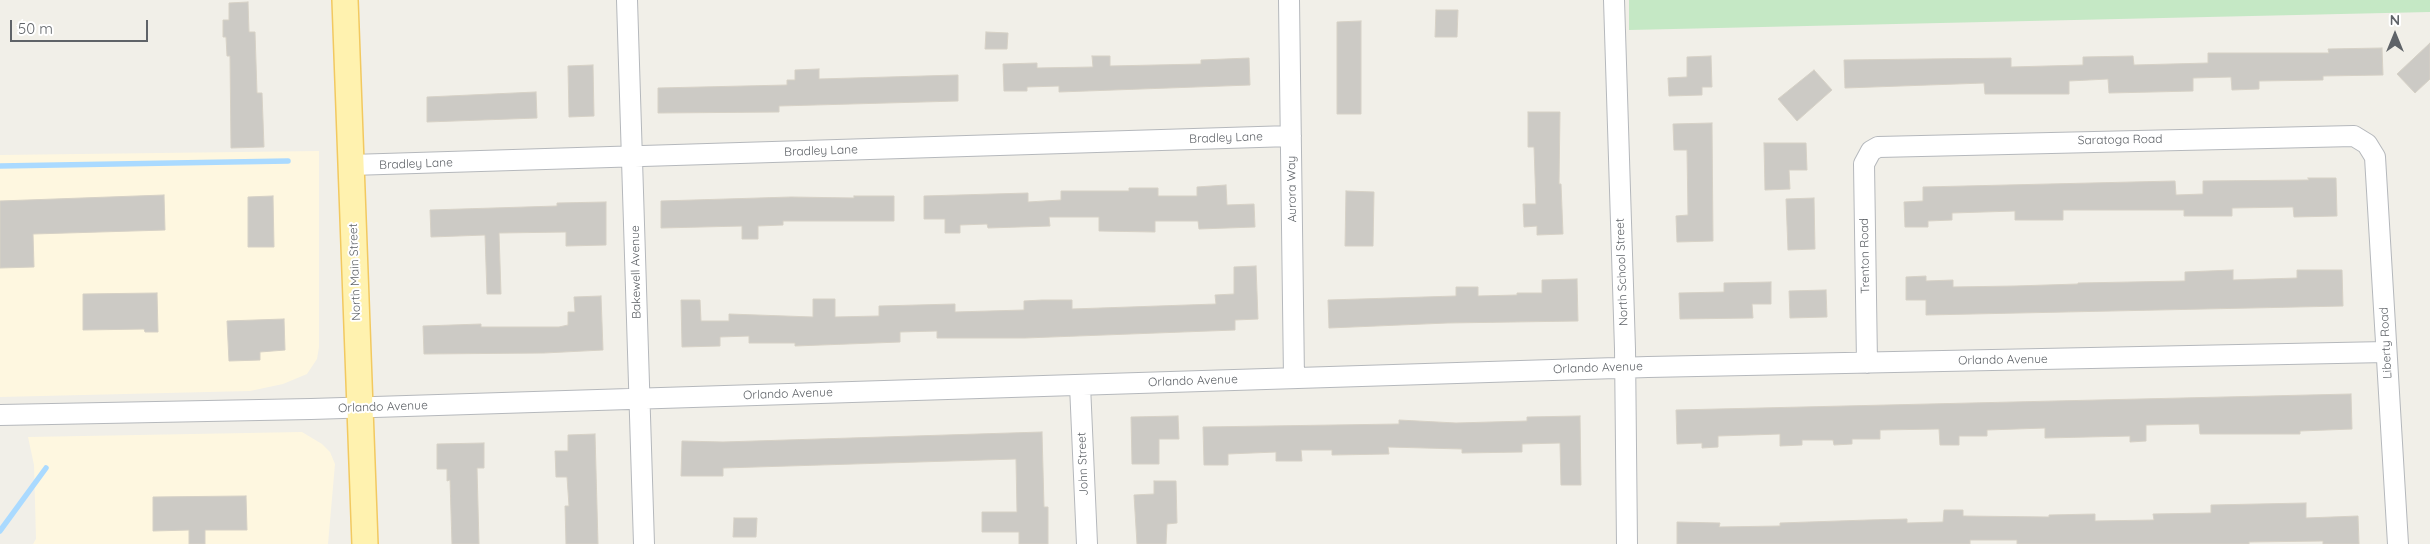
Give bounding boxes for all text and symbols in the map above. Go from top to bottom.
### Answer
scale bar [12,10,150,42]
north arrow [2370,10,2420,60]
text: N [2390,11,2400,29]
text: 50 m [18,19,53,38]
street label: Bradley Lane [1189,130,1263,146]
street label: Saratoga Road [2077,132,2163,148]
street label: Bradley Lane [784,143,858,159]
street label: Bradley Lane [379,156,453,172]
street label: Aurora Way [1284,156,1300,222]
street label: North School Street [1613,218,1631,326]
street label: Trenton Road [1857,218,1873,294]
street label: North Main Street [346,223,364,321]
street label: Bakewell Avenue [628,225,644,319]
street label: Liberty Road [2377,307,2395,379]
street label: Orlando Avenue [1958,352,2048,368]
street label: Orlando Avenue [1553,359,1643,377]
street label: Orlando Avenue [1148,372,1238,390]
street label: Orlando Avenue [743,385,833,403]
street label: Orlando Avenue [338,398,428,416]
street label: John Street [1075,432,1091,496]

